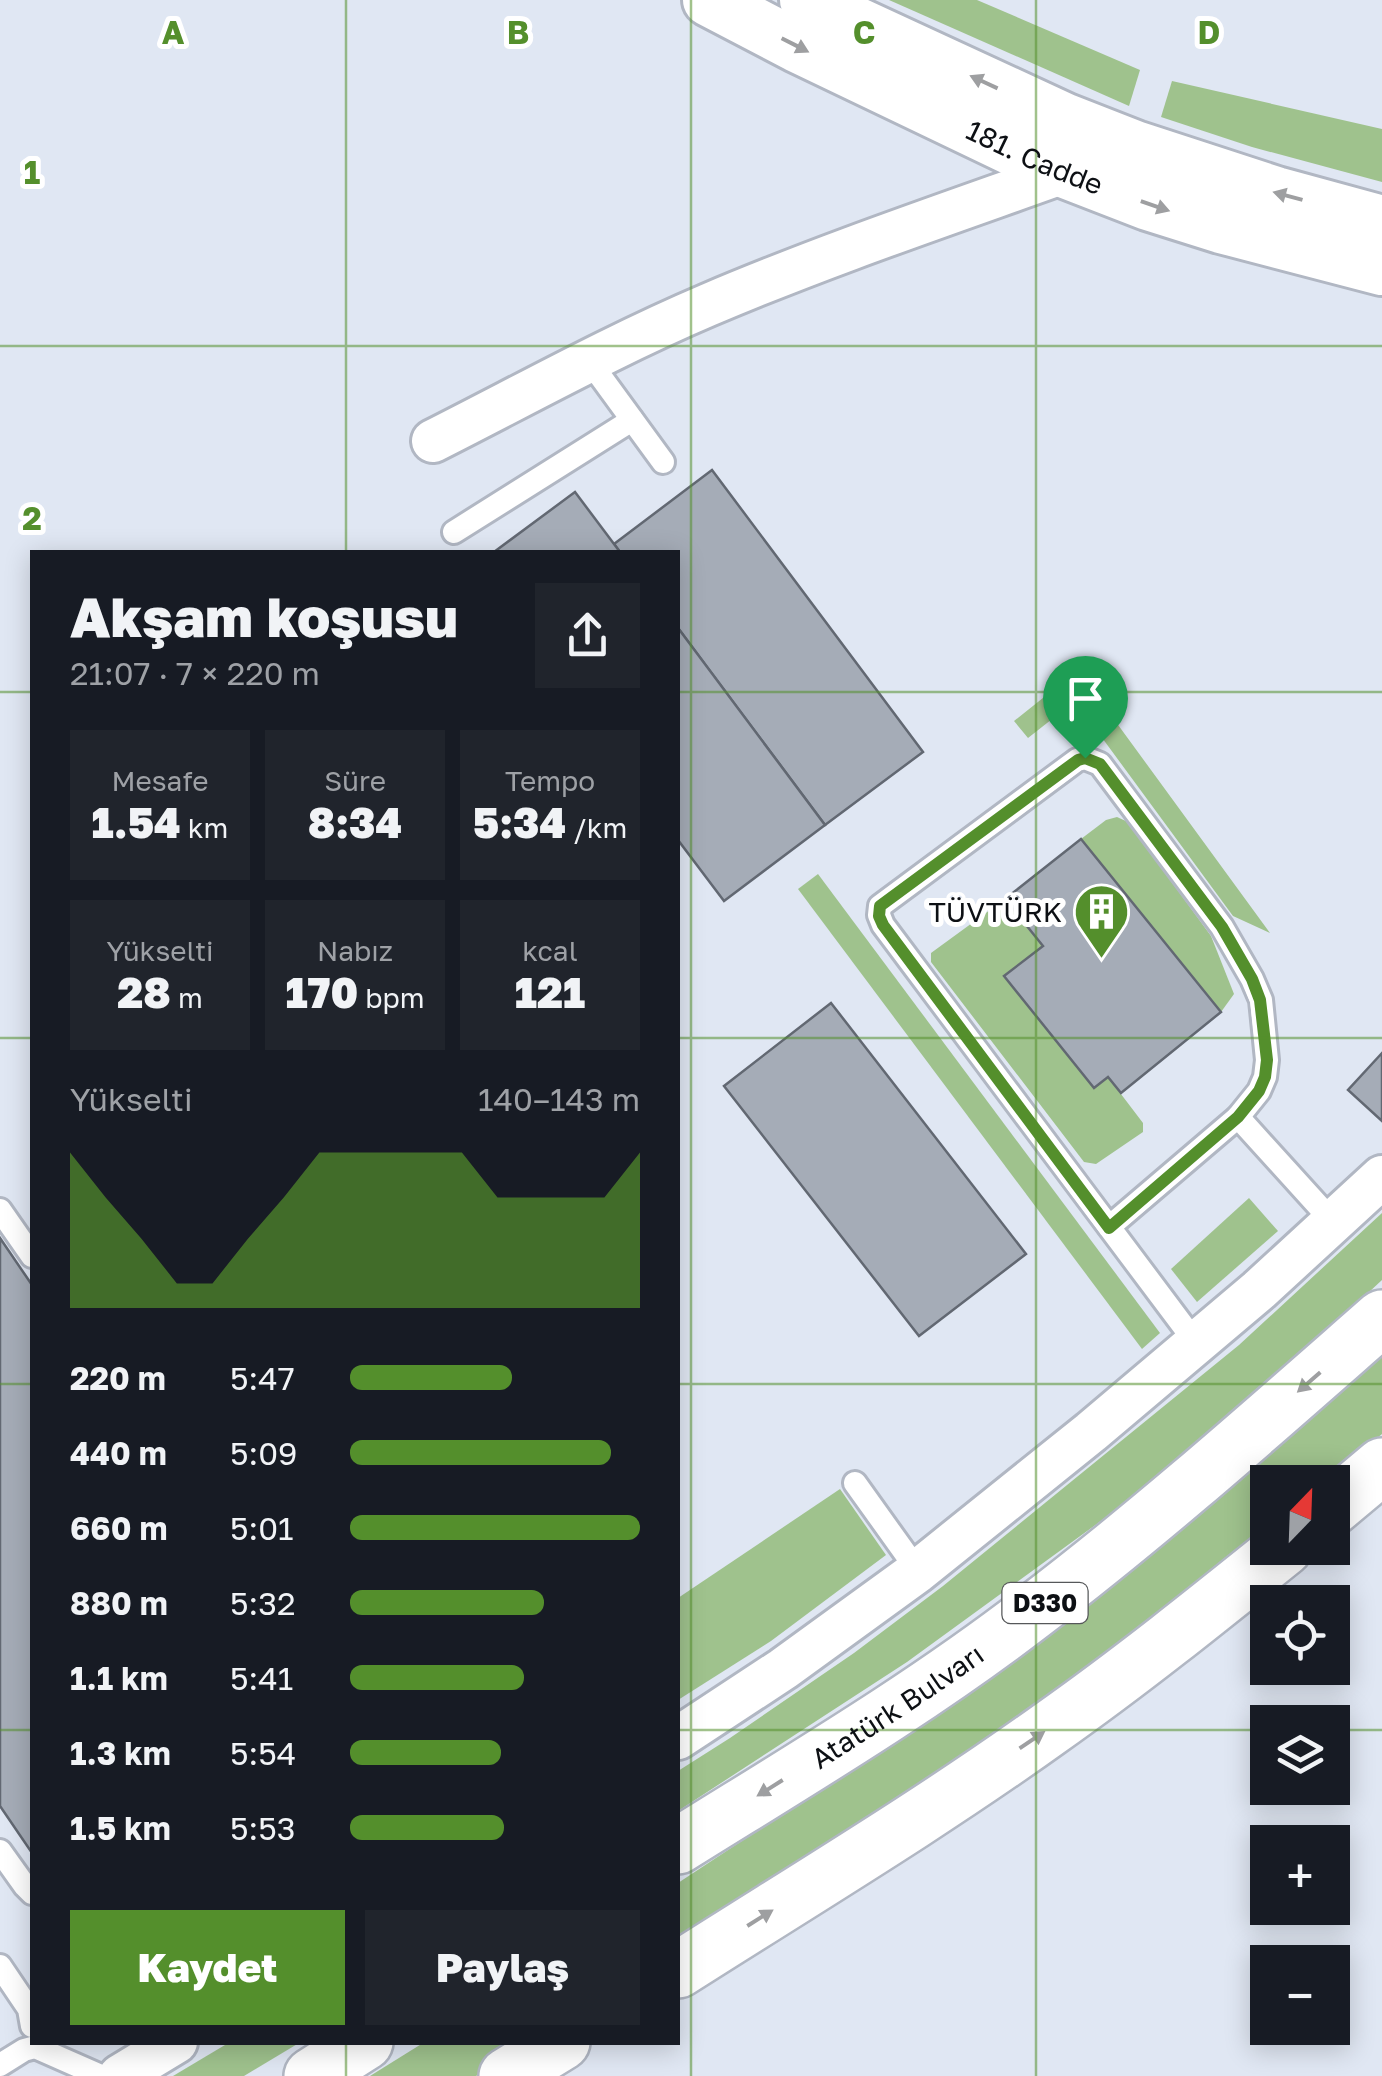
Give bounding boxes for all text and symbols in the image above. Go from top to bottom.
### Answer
text: A [162,13,185,51]
text: B [507,13,529,51]
text: C [853,13,875,51]
text: D [1198,13,1220,51]
one-way arrow [781,36,810,53]
one-way arrow [969,74,999,90]
street label: 181. Cadde [961,113,1108,201]
text: 1 [24,153,40,191]
one-way arrow [1272,188,1303,204]
one-way arrow [1141,199,1171,214]
text: 2 [22,499,42,537]
text: Akşam koşusu [70,583,458,649]
button: share [535,583,640,688]
text: 21:07 · 7 × 220 m [70,654,320,692]
pin [1043,656,1128,759]
icon: arrive [1058,671,1113,726]
text: Mesafe [111,764,209,797]
text: Süre [324,764,386,797]
text: Tempo [505,764,595,797]
text: 1.54 [92,797,181,847]
text: 8:34 [308,797,402,847]
text: 5:34 [473,797,566,847]
text: km [181,811,228,844]
text: /km [566,811,627,844]
building icon: TÜVTÜRK [1071,882,1131,961]
place label: TÜVTÜRK [928,895,1062,928]
text: Yükselti [106,934,214,967]
text: Nabız [317,934,393,967]
text: kcal [522,934,578,967]
text: 28 [117,967,171,1017]
text: 170 [285,967,358,1017]
text: 121 [515,967,585,1017]
text: m [171,981,203,1014]
text: bpm [358,981,425,1014]
text: Yükselti [70,1080,193,1118]
text: 140–143 m [478,1080,640,1118]
text: 220 m [70,1359,166,1397]
text: 5:47 [230,1359,295,1397]
one-way arrow [1296,1371,1321,1393]
text: 440 m [70,1434,167,1472]
text: 5:09 [230,1434,297,1472]
north arrow [1250,1465,1350,1565]
map controls [1250,1465,1350,2045]
text: 660 m [70,1509,167,1547]
text: 5:01 [230,1509,294,1547]
road number: D330 [1002,1583,1088,1623]
text: 880 m [70,1584,168,1622]
text: 5:32 [230,1584,295,1622]
button: locate [1250,1585,1350,1685]
street label: Atatürk Bulvarı [805,1637,990,1775]
text: 1.1 km [70,1659,168,1697]
text: 5:41 [230,1659,293,1697]
button: layers [1250,1705,1350,1805]
one-way arrow [1019,1731,1046,1750]
text: 1.3 km [70,1734,171,1772]
text: 5:54 [230,1734,296,1772]
one-way arrow [757,1778,784,1797]
text: 1.5 km [70,1809,171,1847]
text: 5:53 [230,1809,295,1847]
button: + [1250,1825,1350,1925]
one-way arrow [746,1909,774,1927]
button: Kaydet [70,1910,345,2025]
button: Paylaş [365,1910,640,2025]
button: − [1250,1945,1350,2045]

